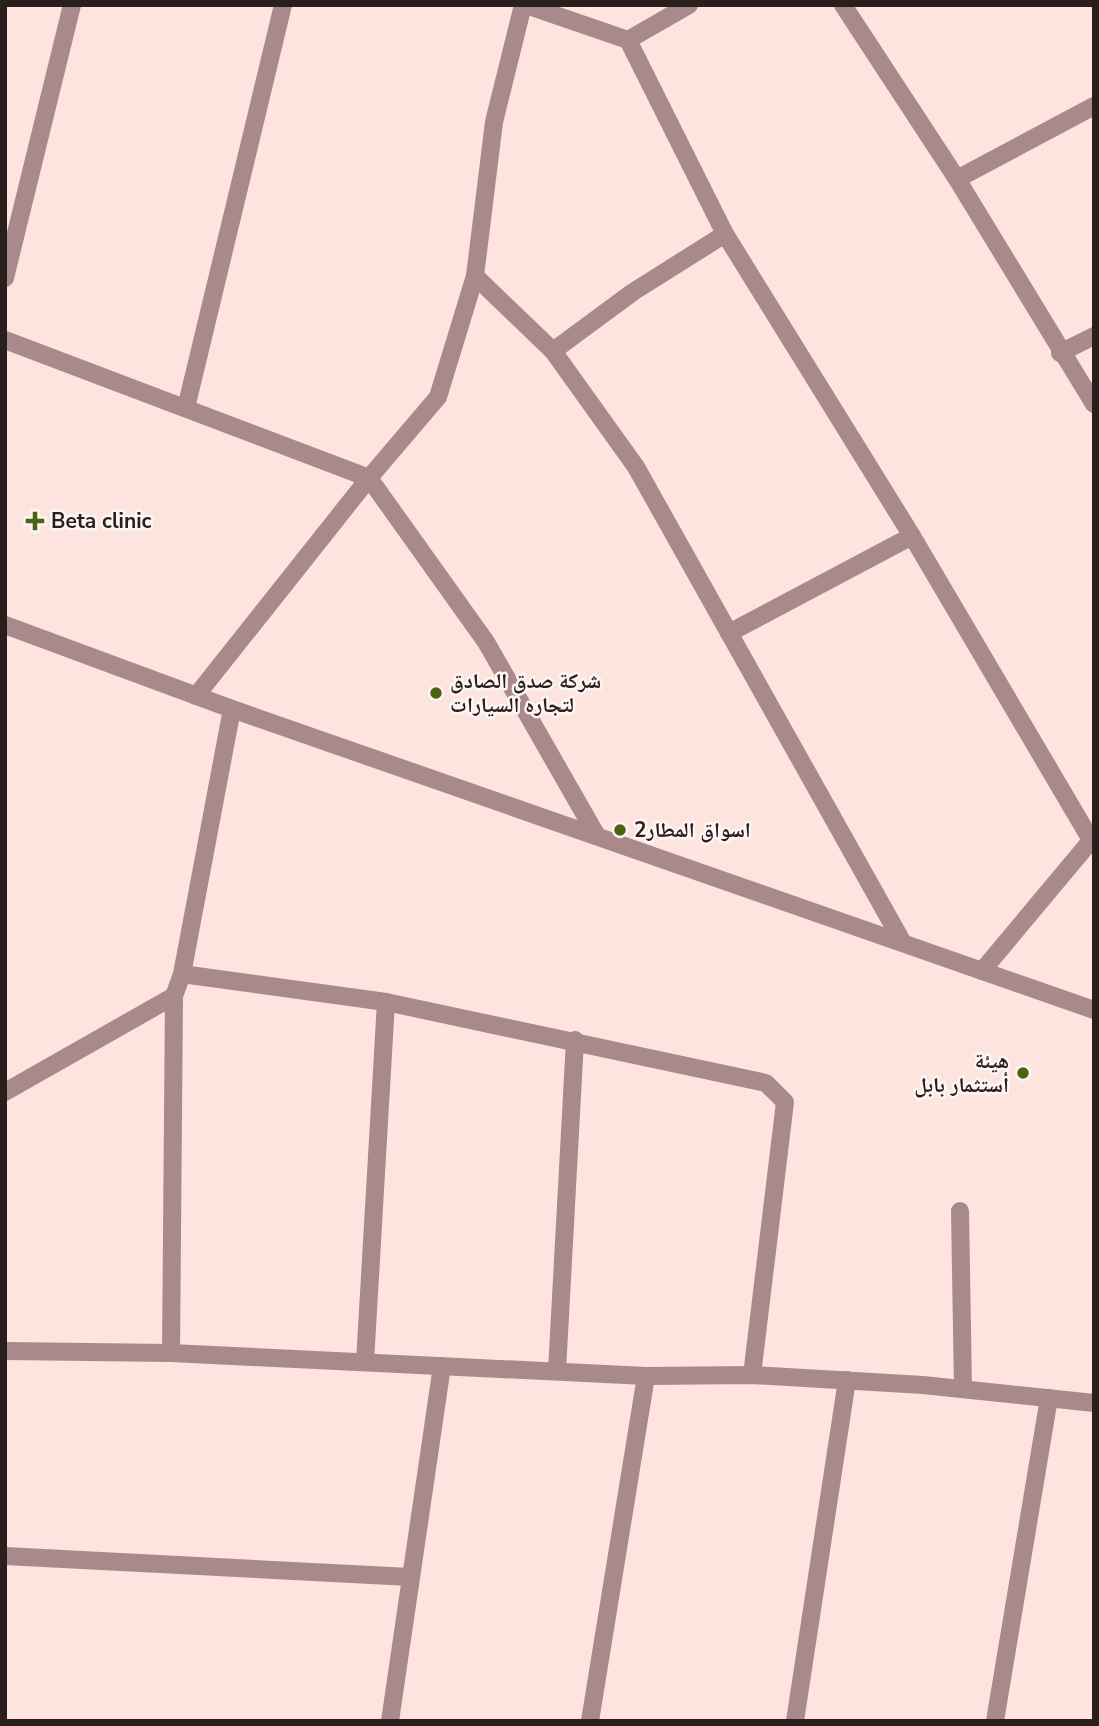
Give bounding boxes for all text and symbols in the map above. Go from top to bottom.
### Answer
place label: Beta clinic [51,507,152,535]
marker: Beta clinic [25,511,45,531]
place label: شركة صدق الصادق لتجاره السيارات [450,667,601,719]
marker: شركة صدق الصادق لتجاره السيارات [428,685,444,701]
place label: اسواق المطار2 [634,816,751,844]
marker: اسواق المطار2 [612,822,628,838]
place label: هيئة أستثمار بابل [914,1047,1009,1099]
marker: هيئة أستثمار بابل [1015,1065,1031,1081]

